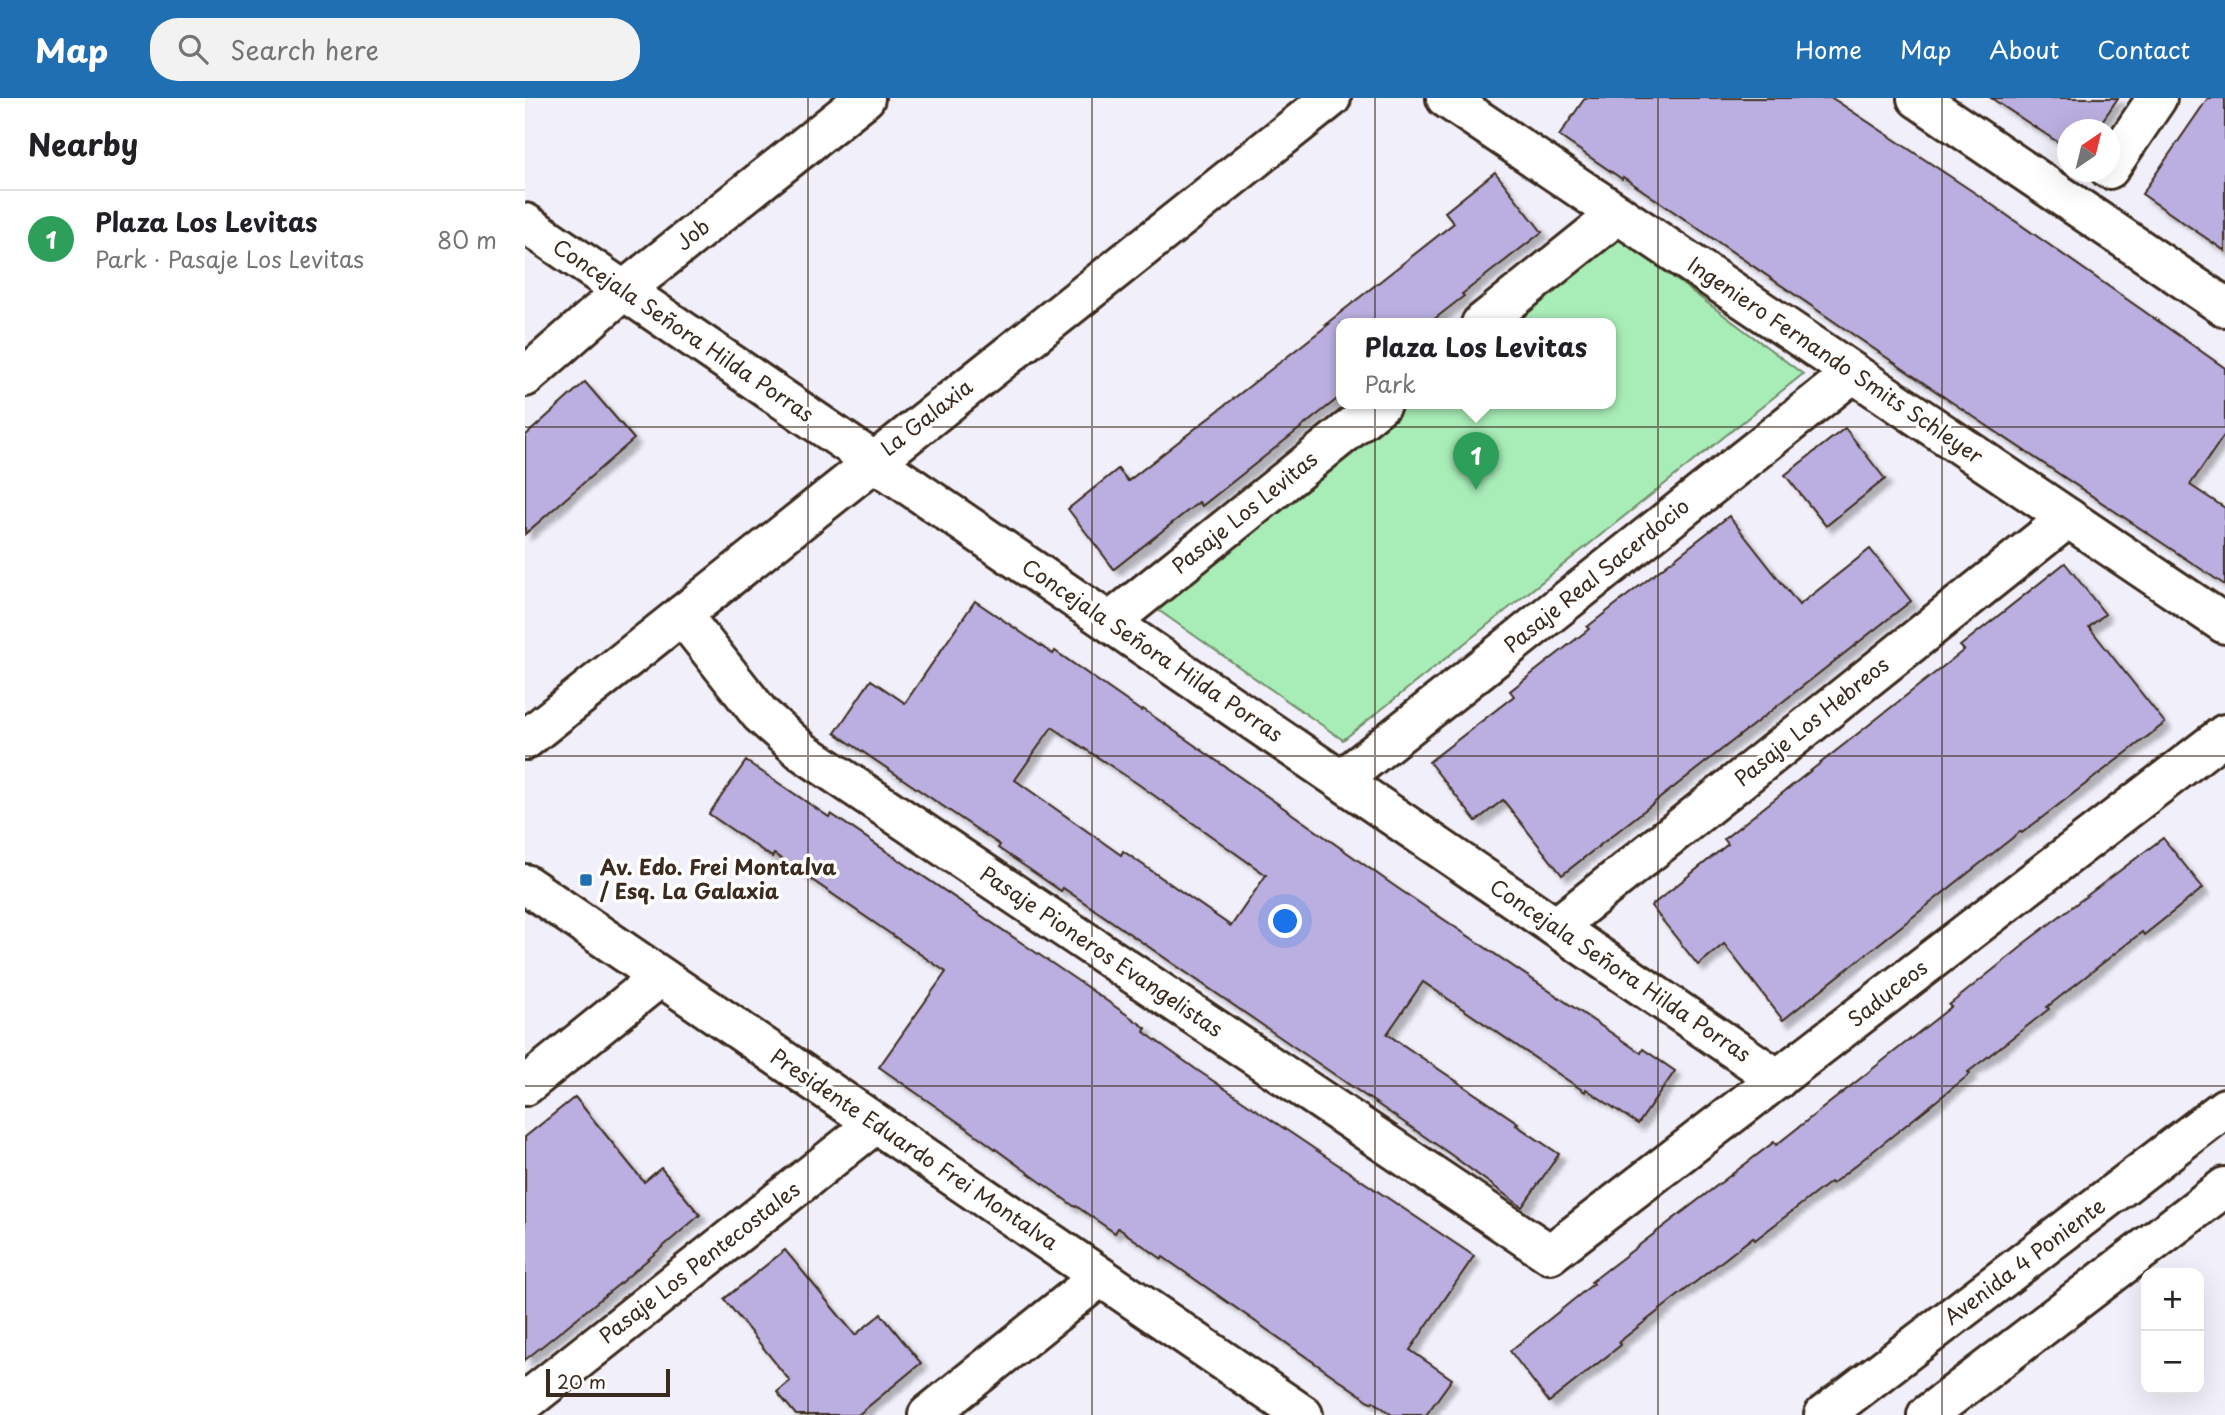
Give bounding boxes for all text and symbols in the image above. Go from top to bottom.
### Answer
search box [150,18,640,81]
text: Map [35,24,108,74]
icon: search [174,30,212,68]
text: Search here [230,30,379,69]
text: Home [1795,31,1862,67]
text: Map [1900,31,1951,67]
text: About [1989,31,2059,67]
text: Contact [2097,31,2190,67]
north arrow [2057,119,2120,182]
text: Nearby [28,121,138,166]
text: Plaza Los Levitas [95,202,318,241]
street label: Job [668,210,716,257]
text: 1 [46,222,57,257]
text: 80 m [437,222,497,257]
street label: Concejala Señora Hilda Porras [547,230,821,429]
text: Park · Pasaje Los Levitas [95,241,364,276]
street label: Ingeniero Fernando Smits Schleyer [1682,248,1991,471]
popup [1336,318,1616,409]
text: Plaza Los Levitas [1365,327,1587,366]
text: Park [1365,366,1416,401]
street label: La Galaxia [873,370,979,463]
pin: 1 [1453,432,1499,490]
street label: Pasaje Los Levitas [1164,443,1324,580]
street label: Pasaje Real Sacerdocio [1496,489,1695,659]
street label: Concejala Señora Hilda Porras [1016,550,1290,749]
street label: Pasaje Los Hebreos [1726,648,1895,793]
place label: Av. Edo. Frei Montalva / Esq. La Galaxia [599,850,837,906]
street label: Pasaje Pioneros Evangelistas [974,857,1230,1044]
street label: Concejala Señora Hilda Porras [1484,870,1758,1069]
marker: Av. Edo. Frei Montalva / Esq. La Galaxia [578,872,594,888]
your location [1268,904,1302,938]
street label: Saduceos [1840,951,1934,1034]
street label: Presidente Eduardo Frei Montalva [765,1040,1065,1257]
street label: Pasaje Los Pentecostales [591,1173,806,1350]
street label: Avenida 4 Poniente [1937,1189,2111,1332]
map controls [2141,1268,2204,1394]
button: + [2141,1268,2204,1331]
button: − [2141,1331,2204,1394]
scale bar [546,1366,670,1398]
text: 20 m [557,1367,606,1395]

